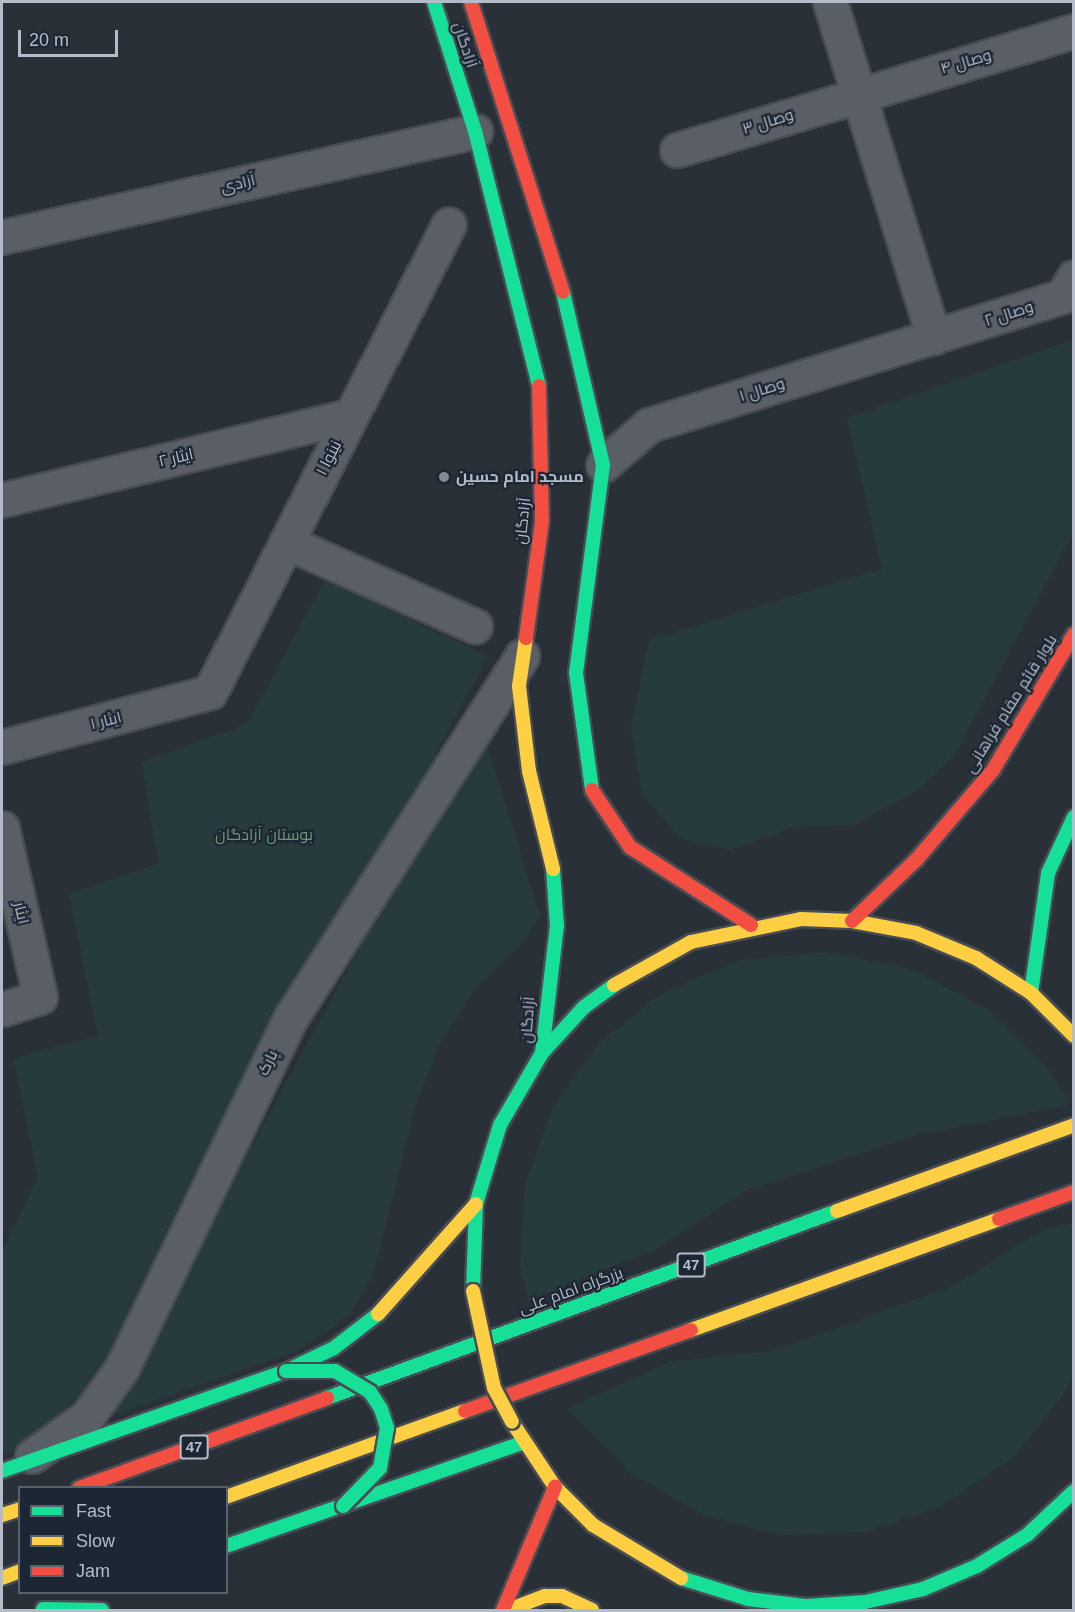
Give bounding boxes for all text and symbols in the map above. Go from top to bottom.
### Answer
scale bar [21,18,122,56]
street label: آزادگان [449,20,481,70]
text: 20 m [29,30,69,50]
street label: وصال ۴ [938,46,994,78]
street label: وصال ۳ [740,105,796,139]
street label: آزادی [219,171,257,197]
street label: وصال ۲ [982,297,1036,331]
street label: وصال ۱ [737,374,787,406]
street label: نینوا ۱ [312,437,346,479]
street label: ایثار ۲ [157,445,195,471]
place label: مسجد امام حسین [456,467,584,487]
marker: مسجد امام حسین [437,470,451,484]
street label: آزادگان [511,497,535,545]
street label: بلوار قائم مقام فراهانی [961,631,1061,777]
street label: ایثار ۱ [88,708,124,734]
park label: بوستان آزادگان [215,825,313,845]
street label: ایثار [9,900,33,926]
street label: آزادگان [517,996,539,1044]
street label: پارک [254,1047,282,1079]
road number: 47 [676,1253,706,1277]
street label: بزرگراه امام علی [516,1263,626,1319]
road number: 47 [179,1435,209,1459]
legend [18,1486,228,1594]
text: Fast [76,1501,111,1521]
text: Slow [76,1531,115,1551]
text: Jam [76,1561,110,1581]

